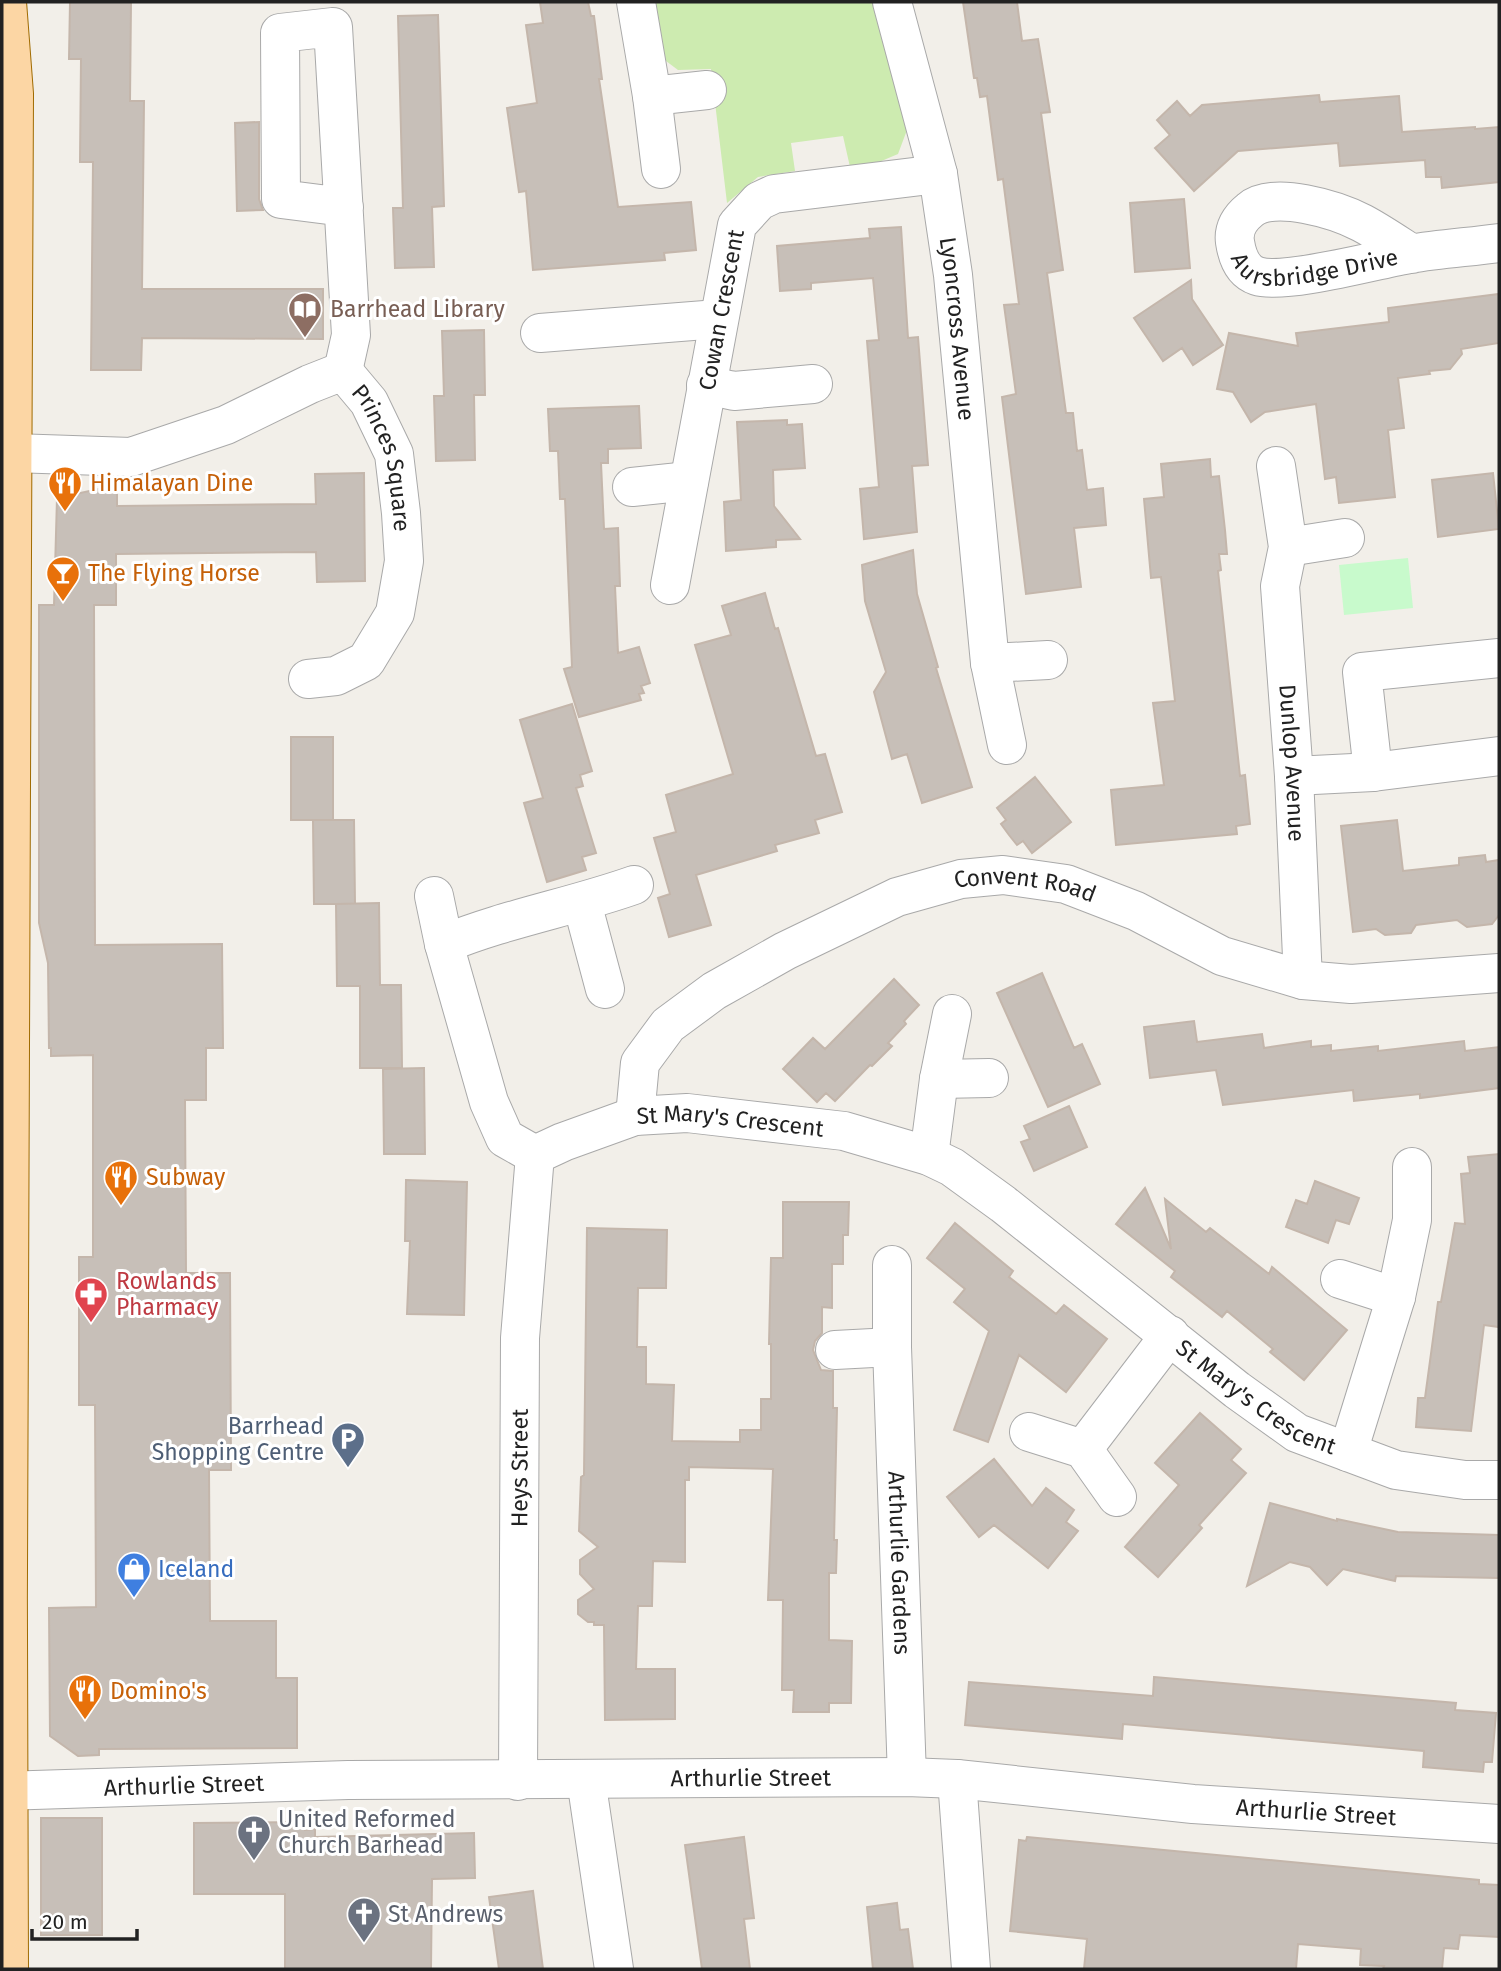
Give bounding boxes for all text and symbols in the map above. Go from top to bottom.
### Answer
street label: Cowan Crescent [693,226,750,392]
street label: Lyoncross Avenue [934,235,981,422]
street label: Aursbridge Drive [1225,243,1401,292]
library icon: Barrhead Library [286,290,324,339]
place label: Barrhead Library [330,295,505,323]
street label: Princes Square [346,378,416,532]
restaurant icon: Himalayan Dine [46,464,84,513]
place label: Himalayan Dine [90,469,253,497]
bar icon: The Flying Horse [44,554,82,603]
place label: The Flying Horse [88,559,260,587]
street label: Dunlop Avenue [1273,683,1311,842]
street label: Convent Road [951,861,1100,908]
street label: St Mary's Crescent [636,1098,826,1143]
restaurant icon: Subway [102,1158,140,1207]
place label: Subway [146,1163,226,1191]
place label: Rowlands Pharmacy [116,1267,219,1321]
pharmacy icon: Rowlands Pharmacy [72,1275,110,1324]
street label: St Mary's Crescent [1171,1333,1341,1461]
street label: Heys Street [505,1408,534,1527]
place label: Barrhead Shopping Centre [152,1412,324,1466]
parking icon: Barrhead Shopping Centre [329,1420,367,1469]
street label: Arthurlie Gardens [882,1471,917,1655]
shop icon: Iceland [115,1550,153,1599]
place label: Iceland [158,1555,234,1583]
restaurant icon: Domino's [66,1672,104,1721]
place label: Domino's [110,1677,207,1705]
street label: Arthurlie Street [670,1763,832,1792]
street label: Arthurlie Street [103,1769,265,1802]
street label: Arthurlie Street [1235,1793,1398,1831]
place label: United Reformed Church Barhead [278,1805,455,1859]
church icon: United Reformed Church Barhead [235,1813,273,1862]
church icon: St Andrews [345,1895,383,1944]
scale bar [32,1898,136,1942]
place label: St Andrews [388,1900,503,1928]
text: 20 m [42,1909,88,1935]

